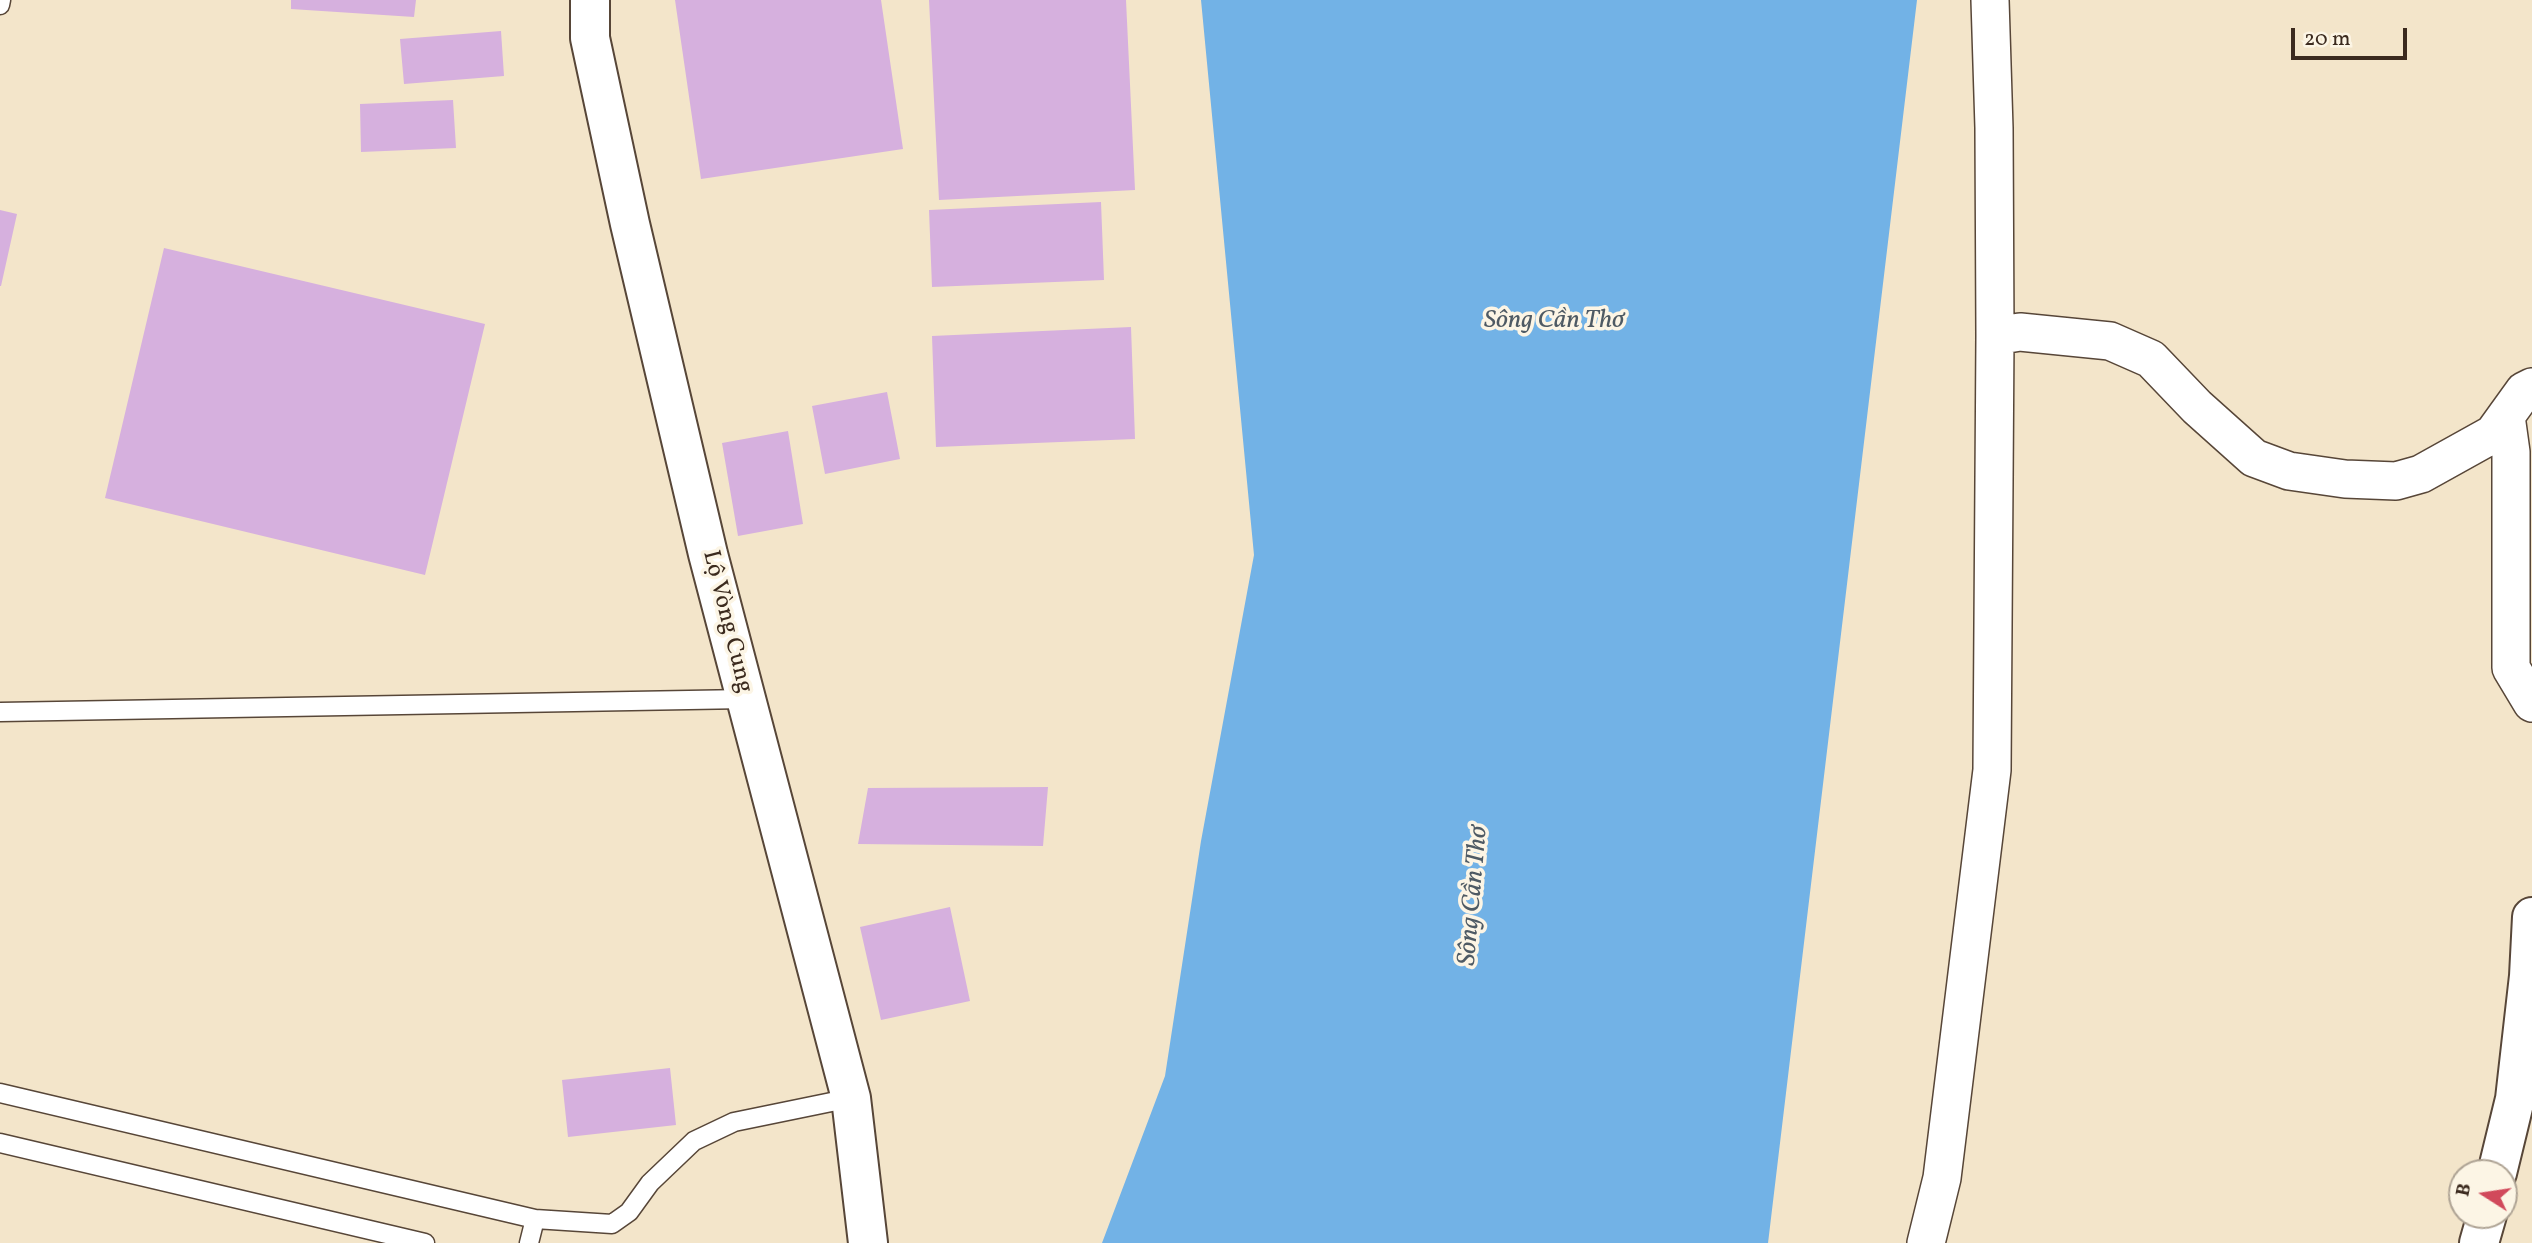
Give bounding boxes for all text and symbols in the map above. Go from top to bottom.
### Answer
scale bar [2294,14,2410,58]
text: 20 m [2304,25,2350,54]
water label: Sông Cần Thơ [1484,306,1624,338]
street label: Lộ Vòng Cung [694,548,758,696]
water label: Sông Cần Thơ [1453,825,1497,967]
north arrow [2448,1159,2518,1229]
text: B [2450,1181,2478,1199]

